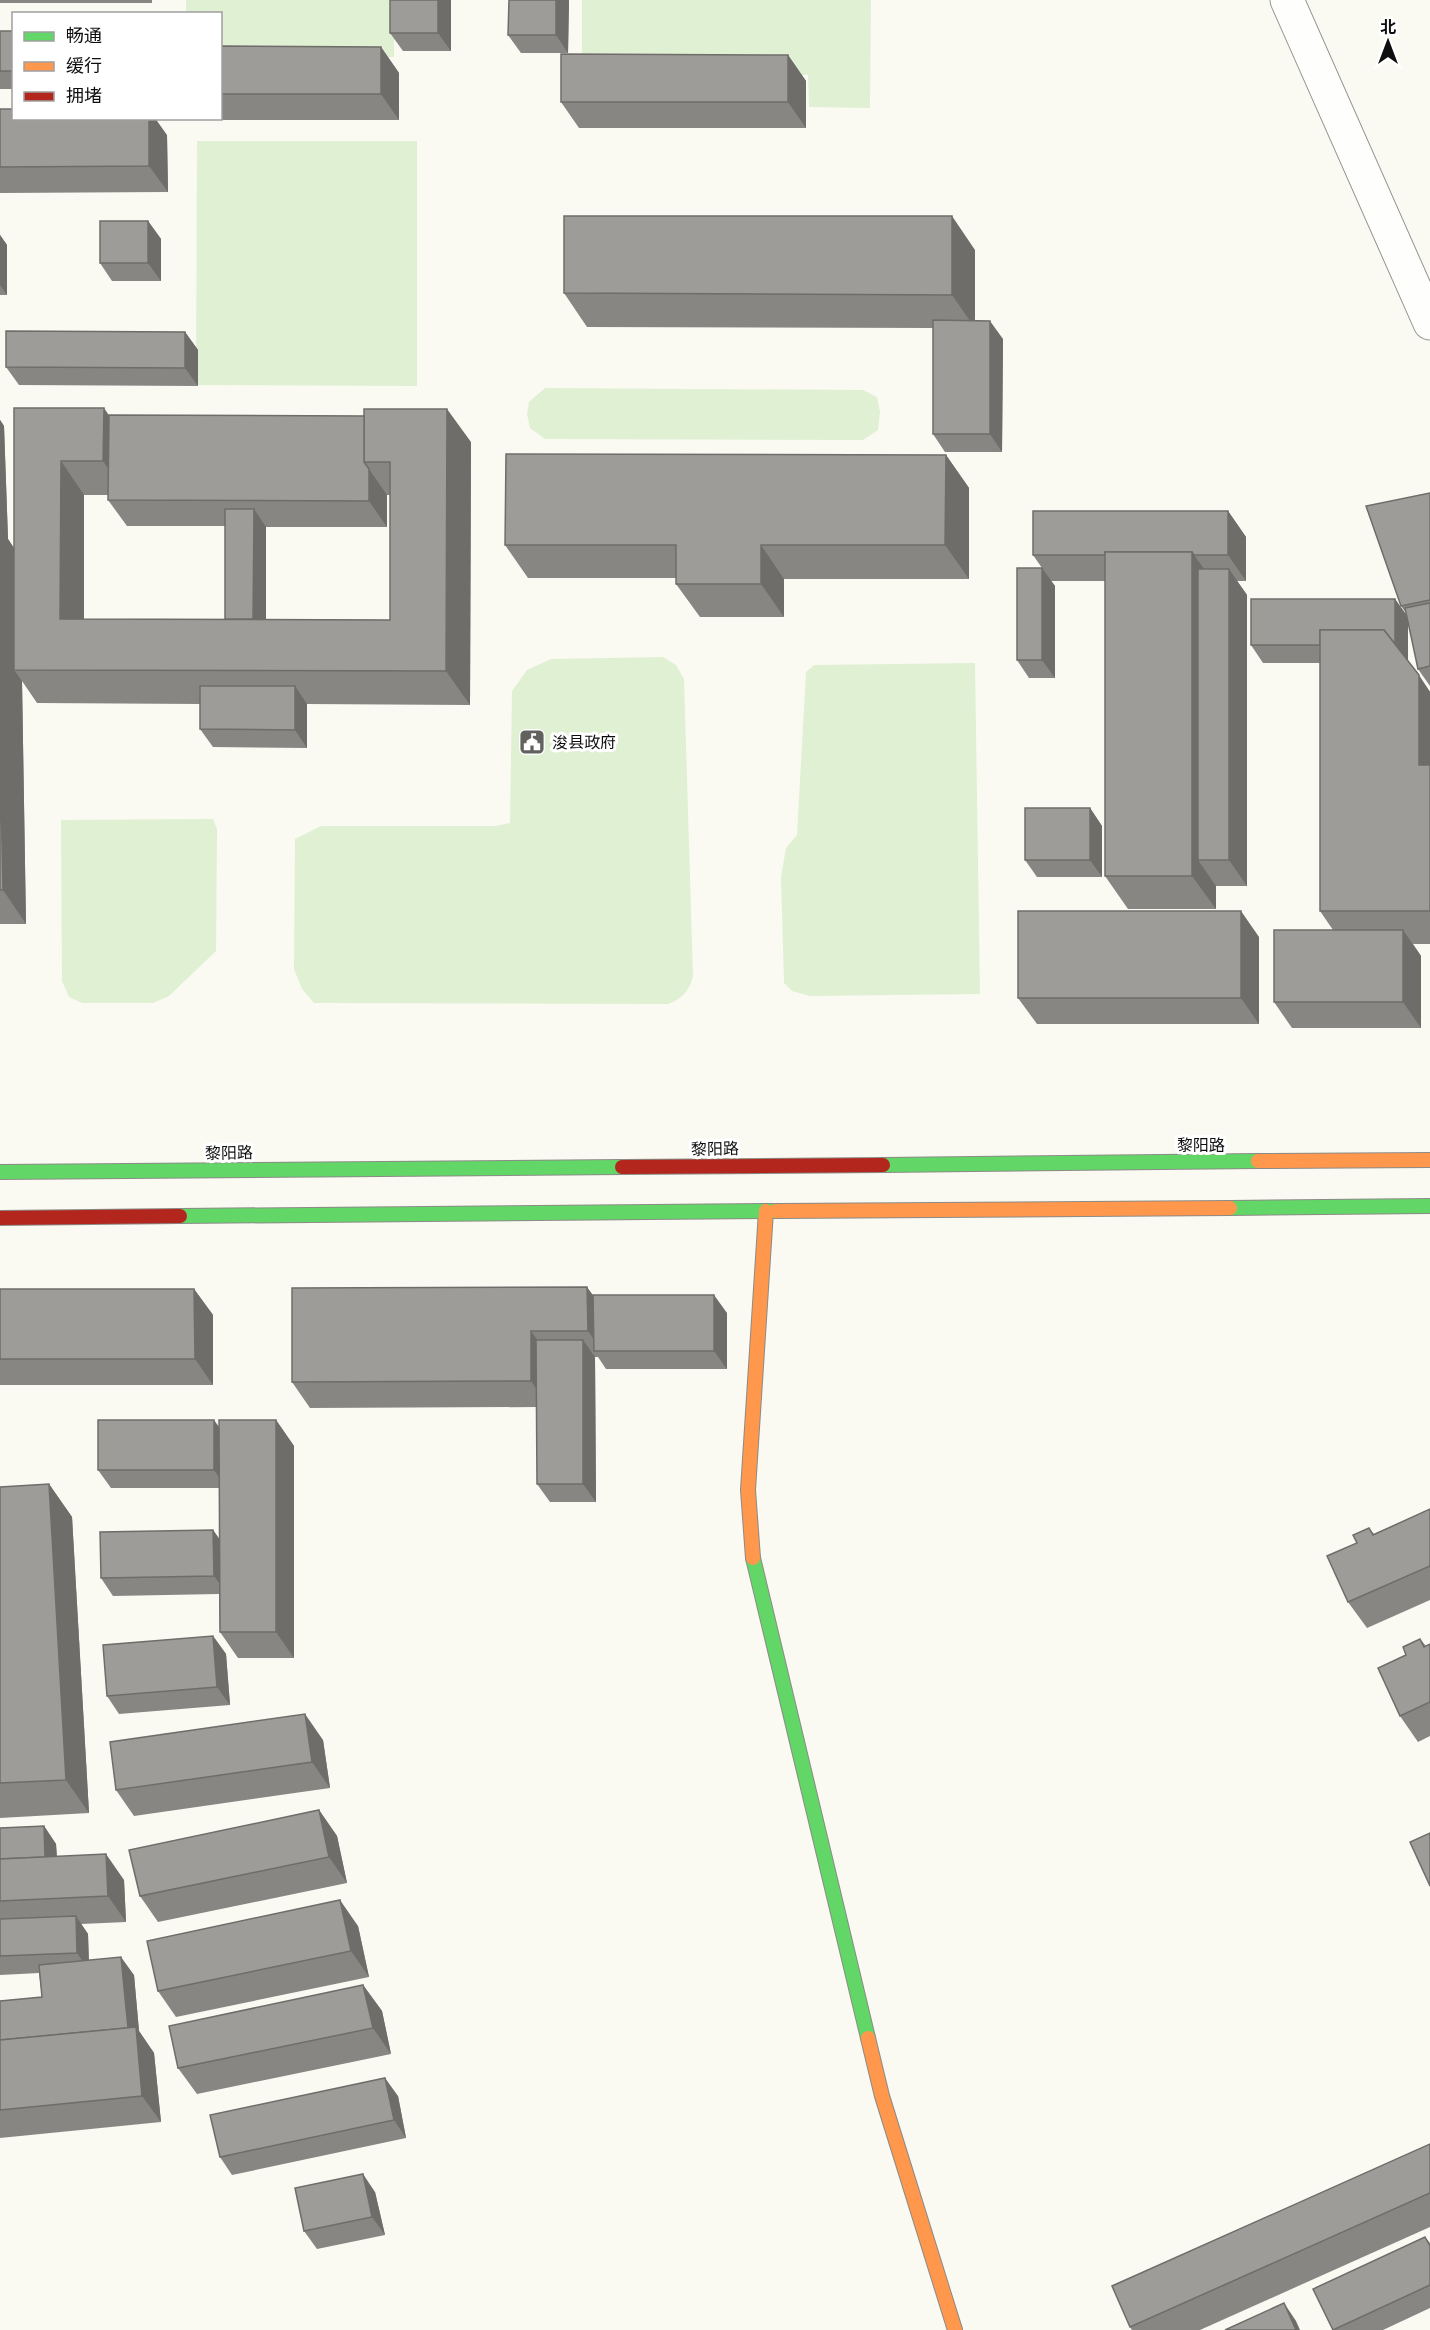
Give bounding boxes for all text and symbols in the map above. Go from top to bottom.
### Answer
legend [12,12,222,120]
north arrow [1358,12,1418,72]
text: 北 [1380,19,1396,36]
text: 畅通 [66,26,102,46]
text: 缓行 [66,56,102,76]
text: 拥堵 [66,86,102,106]
public building icon: 浚县政府 [517,727,547,757]
place label: 浚县政府 [552,734,616,751]
street label: 黎阳路 [1177,1137,1225,1154]
street label: 黎阳路 [691,1140,739,1158]
street label: 黎阳路 [205,1144,253,1162]

